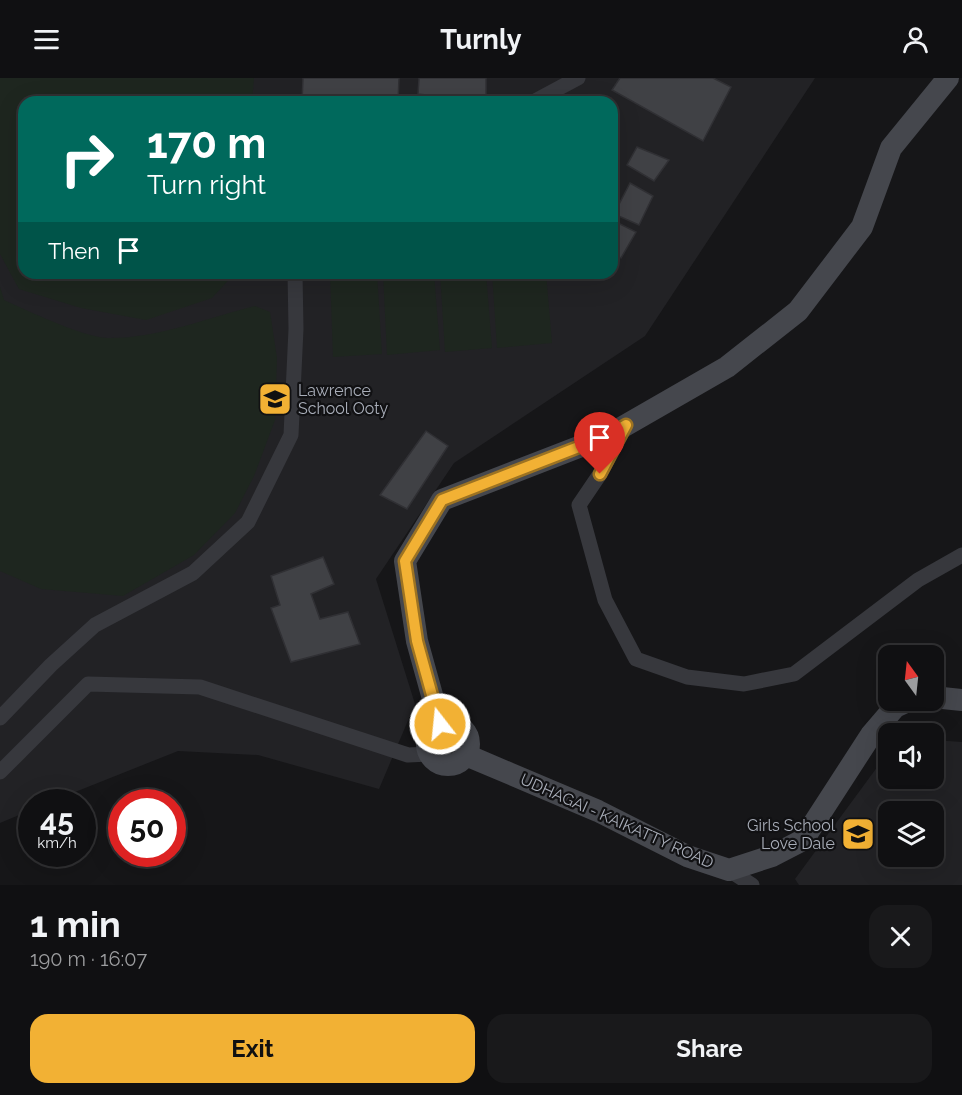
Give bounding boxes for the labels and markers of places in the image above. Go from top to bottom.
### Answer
school or university icon: Lawrence School Ooty [257,381,293,417]
place label: Lawrence School Ooty [298,381,389,418]
pin [574,412,625,474]
place label: Girls School Love Dale [747,816,836,853]
school or university icon: Girls School Love Dale [840,816,876,852]

